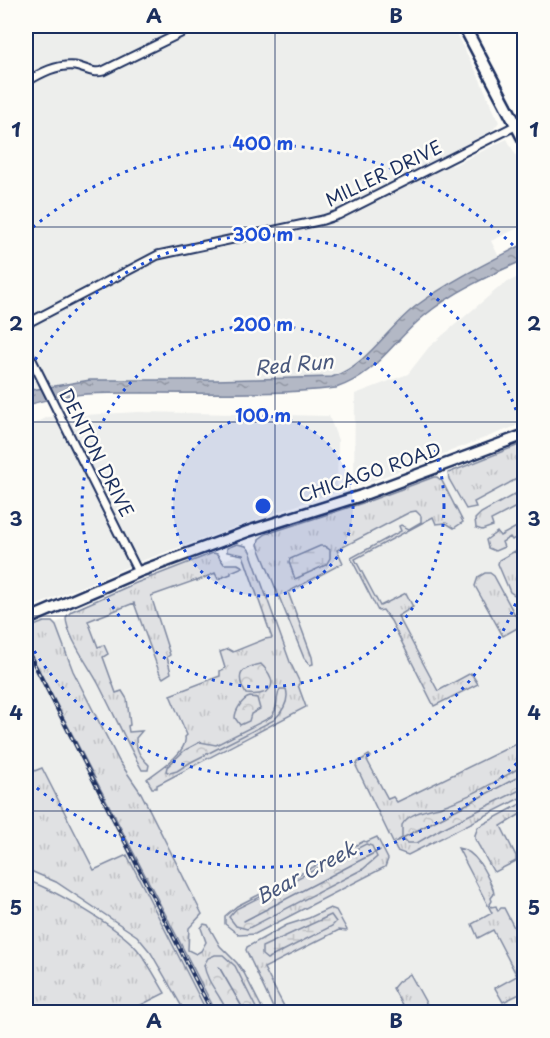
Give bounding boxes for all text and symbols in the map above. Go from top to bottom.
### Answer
text: A [146,0,162,30]
text: B [389,0,403,30]
text: 1 [11,114,21,144]
text: 1 [529,114,539,144]
text: 400 m [233,129,293,156]
street label: MILLER DRIVE [321,133,446,213]
text: 300 m [233,220,293,247]
text: 2 [9,308,23,338]
text: 2 [527,308,541,338]
text: 200 m [233,310,293,337]
water label: Red Run [253,346,335,382]
street label: DENTON DRIVE [53,383,141,521]
text: 100 m [235,401,291,428]
street label: CHICAGO ROAD [294,434,445,509]
centre of rings [253,496,273,516]
text: 3 [9,503,23,533]
text: 3 [527,503,541,533]
text: 4 [9,697,23,727]
text: 4 [527,697,541,727]
water label: Bear Creek [250,833,362,911]
text: 5 [10,892,22,922]
text: 5 [528,892,540,922]
text: A [146,1005,162,1035]
text: B [389,1005,403,1035]

